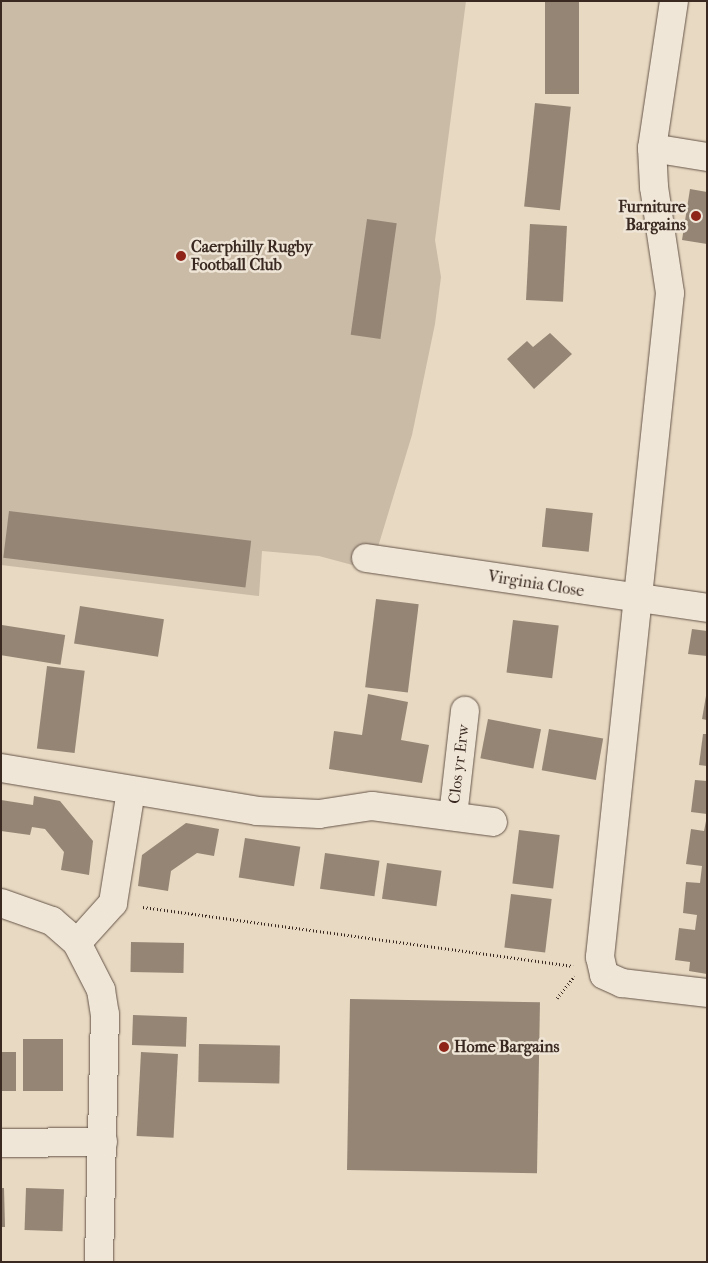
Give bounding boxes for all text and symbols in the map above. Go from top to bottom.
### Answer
place label: Furniture Bargains [618,197,686,235]
marker: Furniture Bargains [690,210,702,222]
place label: Caerphilly Rugby Football Club [191,237,312,275]
marker: Caerphilly Rugby Football Club [175,250,187,262]
street label: Virginia Close [487,567,585,601]
street label: Clos yr Erw [445,723,473,805]
place label: Home Bargains [454,1037,559,1057]
marker: Home Bargains [438,1041,450,1053]

